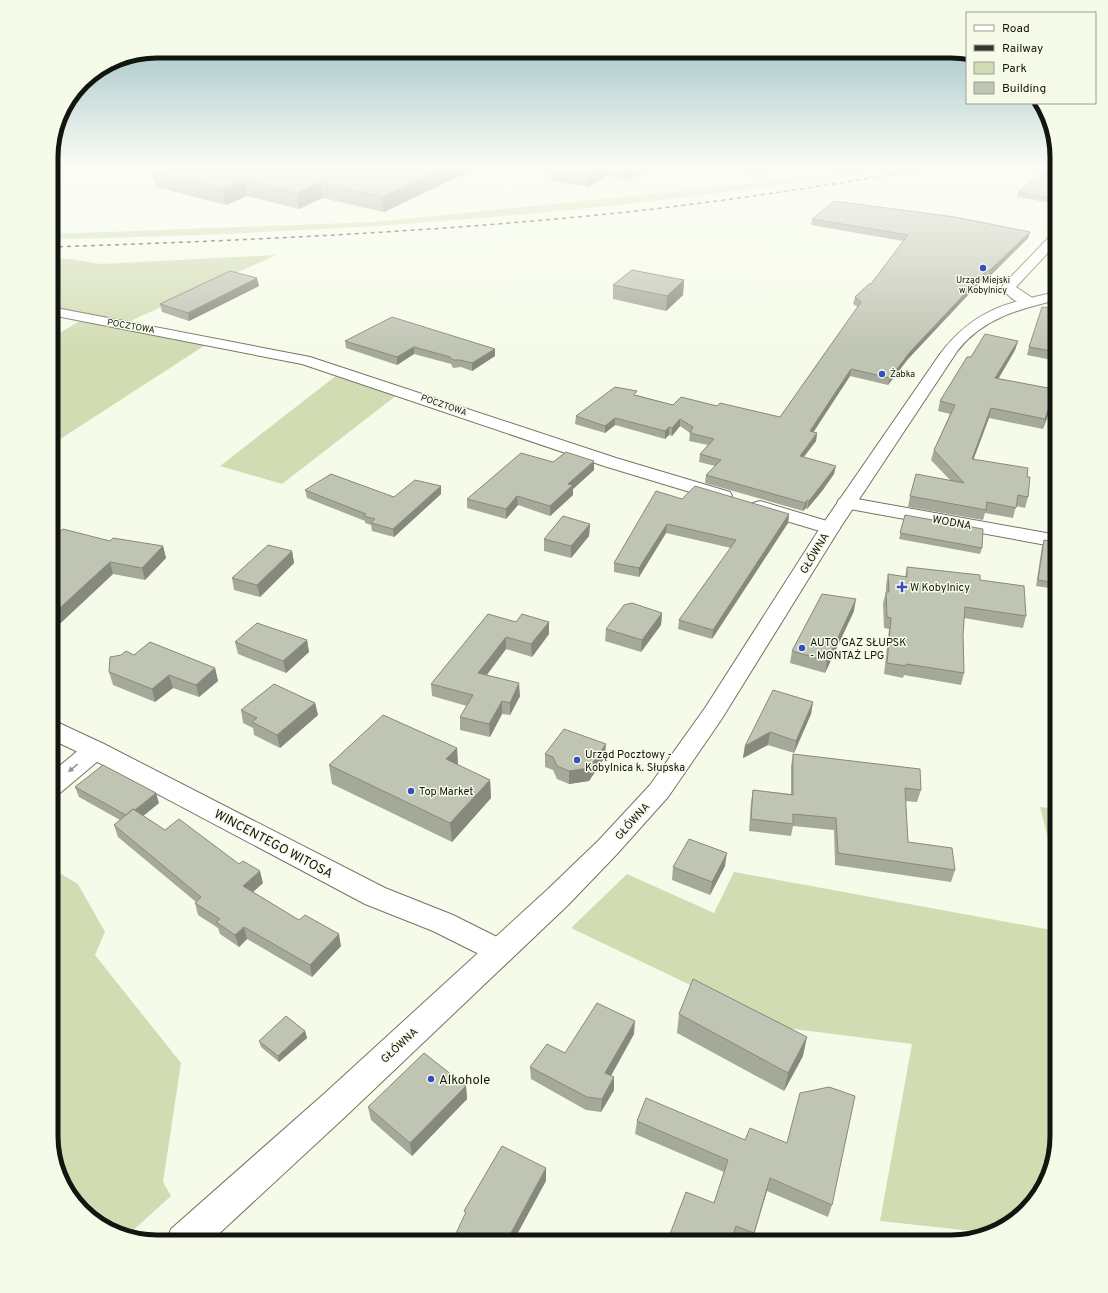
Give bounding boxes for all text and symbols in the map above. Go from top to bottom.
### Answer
legend [966,12,1096,104]
text: Road [1002,21,1030,37]
text: Railway [1002,41,1043,57]
text: Park [1002,61,1027,77]
text: Building [1002,81,1046,97]
marker: Urząd Miejski w Kobylnicy [978,263,988,273]
place label: Urząd Miejski w Kobylnicy [956,275,1010,296]
street label: POCZTOWA [106,317,156,336]
place label: Żabka [890,368,915,380]
marker: Żabka [877,369,887,379]
street label: POCZTOWA [419,392,468,419]
street label: WODNA [931,513,973,533]
street label: GŁÓWNA [796,530,833,577]
place label: W Kobylnicy [910,581,970,595]
marker: W Kobylnicy [897,582,907,592]
place label: AUTO GAZ SŁUPSK - MONTAŻ LPG [810,636,906,663]
marker: AUTO GAZ SŁUPSK - MONTAŻ LPG [797,643,807,653]
place label: Urząd Pocztowy - Kobylnica k. Słupska [585,748,685,775]
marker: Urząd Pocztowy - Kobylnica k. Słupska [572,755,582,765]
one-way arrow [68,764,78,773]
place label: Top Market [419,785,473,799]
marker: Top Market [406,786,416,796]
street label: GŁÓWNA [612,799,653,843]
street label: WINCENTEGO WITOSA [211,807,335,883]
street label: GŁÓWNA [378,1024,421,1066]
place label: Alkohole [439,1073,490,1089]
marker: Alkohole [426,1074,436,1084]

